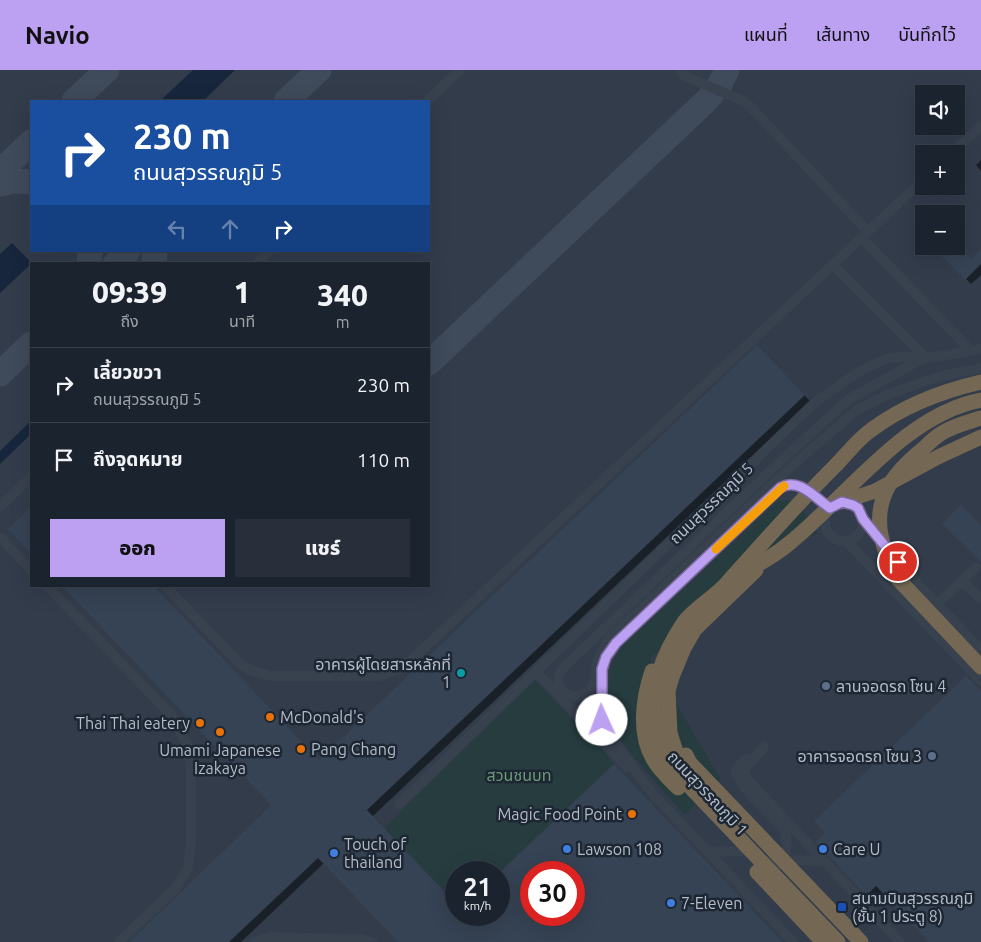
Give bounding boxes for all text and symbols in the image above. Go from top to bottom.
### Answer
text: Navio [25,22,90,49]
text: แผนที่ [744,24,788,44]
text: เส้นทาง [816,24,870,44]
text: บันทึกไว้ [898,24,956,44]
map controls [915,85,965,255]
button: sound [915,85,965,135]
text: 230 m [133,116,231,156]
icon: right [50,120,115,185]
button: + [915,145,965,195]
text: ถนนสุวรรณภูมิ 5 [133,159,282,184]
button: − [915,205,965,255]
icon: left [163,215,191,243]
icon: ahead [216,215,244,243]
icon: right [269,215,297,243]
text: 09:39 [92,275,167,309]
text: 1 [234,275,251,309]
text: 340 [317,278,368,312]
text: ถึง [120,312,139,330]
text: นาที [229,312,255,330]
text: m [336,313,349,331]
text: เลี้ยวขวา [93,361,162,383]
icon: right [50,371,78,399]
text: 230 m [357,374,410,396]
text: ถนนสุวรรณภูมิ 5 [93,390,202,408]
icon: arrive [50,446,78,474]
text: ถึงจุดหมาย [93,448,183,470]
text: 110 m [357,449,410,471]
street label: ถนนสุวรรณภูมิ 5 [666,459,757,548]
button: ออก [50,519,225,577]
button: แชร์ [235,519,410,577]
pin [877,541,919,583]
icon: arrive [884,548,912,576]
place label: อาคารผู้โดยสารหลักที่ 1 [315,653,451,691]
marker: อาคารผู้โดยสารหลักที่ 1 [455,667,467,679]
place label: ลานจอดรถ โซน 4 [836,677,946,695]
marker: ลานจอดรถ โซน 4 [820,680,832,692]
position arrow [575,693,627,745]
place label: McDonald's [280,708,364,726]
marker: McDonald's [264,711,276,723]
place label: Thai Thai eatery [76,714,190,732]
marker: Thai Thai eatery [194,717,206,729]
marker: Umami Japanese Izakaya [214,726,226,738]
place label: Pang Chang [311,740,396,758]
place label: Umami Japanese Izakaya [159,741,281,777]
marker: Pang Chang [295,743,307,755]
street label: ถนนสุวรรณภูมิ 1 [664,747,752,840]
place label: อาคารจอดรถ โซน 3 [797,747,922,765]
marker: อาคารจอดรถ โซน 3 [926,750,938,762]
park label: สวนชนบท [487,766,551,784]
place label: Magic Food Point [497,805,623,823]
marker: Magic Food Point [626,808,638,820]
place label: Touch of thailand [344,835,407,871]
place label: Lawson 108 [577,840,662,858]
place label: Care U [833,840,881,858]
marker: Lawson 108 [561,843,573,855]
marker: Care U [817,843,829,855]
marker: Touch of thailand [328,847,340,859]
speed limit sign: 30 [520,861,585,926]
text: 21 [463,873,492,901]
place label: สนามบินสุวรรณภูมิ (ชั้น 1 ประตู 8) [852,889,973,926]
place label: 7-Eleven [681,894,742,912]
marker: 7-Eleven [665,897,677,909]
text: km/h [464,899,491,912]
marker: สนามบินสุวรรณภูมิ (ชั้น 1 ประตู 8) [836,901,848,913]

